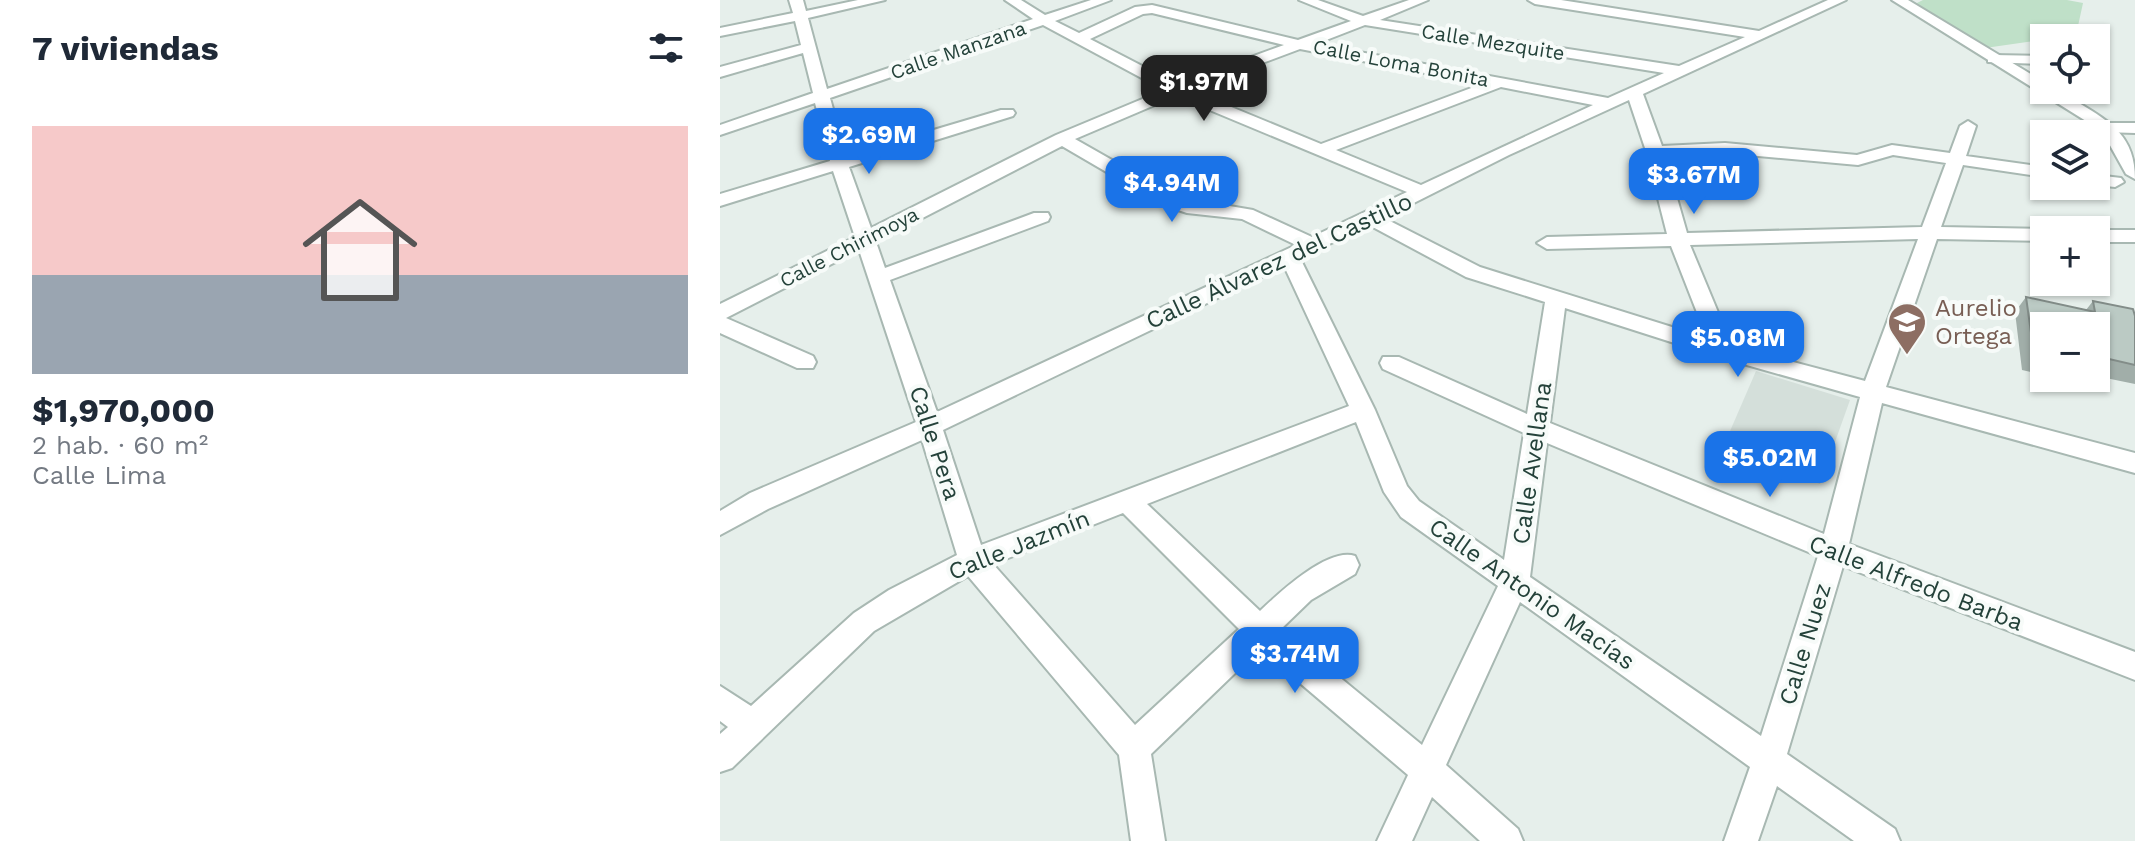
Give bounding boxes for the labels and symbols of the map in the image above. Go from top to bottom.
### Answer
street label: Calle Manzana [887,16,1029,84]
street label: Calle Mezquite [1420,19,1566,65]
street label: Calle Loma Bonita [1311,34,1491,92]
pin: $1.97M [1139,55,1269,123]
pin: $2.69M [804,108,934,176]
pin: $3.67M [1629,148,1759,216]
pin: $4.94M [1107,156,1237,224]
street label: Calle Álvarez del Castillo [1142,187,1416,335]
street label: Calle Chirimoya [776,202,922,292]
place label: Aurelio Ortega [1935,294,2017,350]
school or university icon: Aurelio Ortega [1886,301,1928,356]
pin: $5.08M [1673,311,1803,379]
street label: Calle Avellana [1507,380,1557,546]
street label: Calle Pera [903,383,967,503]
pin: $5.02M [1705,431,1835,499]
street label: Calle Jazmín [944,504,1094,586]
street label: Calle Antonio Macías [1424,512,1640,676]
street label: Calle Alfredo Barba [1805,529,2027,637]
street label: Calle Nuez [1773,580,1837,708]
pin: $3.74M [1230,627,1360,695]

